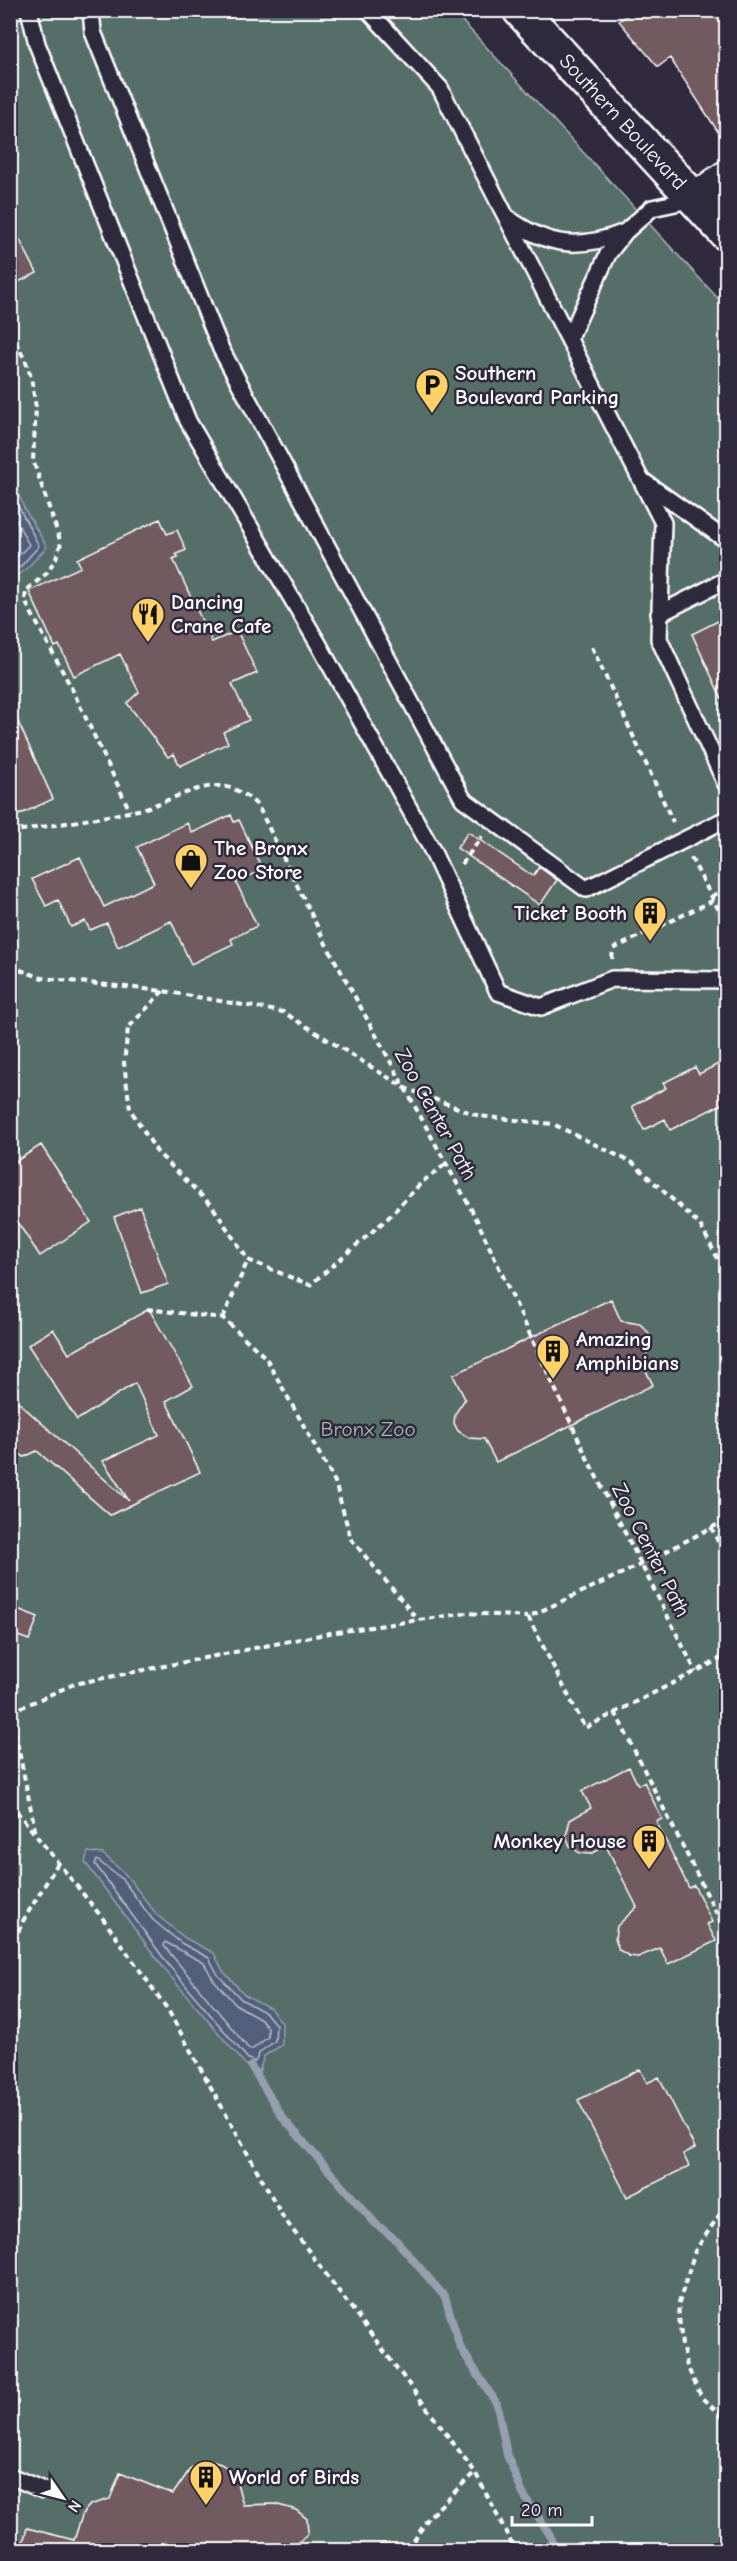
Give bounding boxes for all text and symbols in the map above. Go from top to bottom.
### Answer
street label: Southern Boulevard [555,49,692,195]
place label: Southern Boulevard Parking [455,361,619,409]
parking icon: Southern Boulevard Parking [414,367,450,414]
place label: Dancing Crane Cafe [171,590,271,638]
restaurant icon: Dancing Crane Cafe [130,596,166,643]
place label: The Bronx Zoo Store [214,836,308,884]
shop icon: The Bronx Zoo Store [173,842,209,889]
building icon: Ticket Booth [632,895,668,942]
place label: Ticket Booth [514,901,627,925]
street label: Zoo Center Path [390,1044,482,1184]
place label: Amazing Amphibians [576,1327,679,1375]
building icon: Amazing Amphibians [535,1333,571,1380]
park label: Bronx Zoo [320,1417,416,1441]
street label: Zoo Center Path [607,1479,695,1621]
building icon: Monkey House [631,1823,667,1870]
place label: Monkey House [494,1829,626,1853]
building icon: World of Birds [188,2459,224,2506]
place label: World of Birds [229,2465,359,2489]
north arrow [33,2468,93,2528]
scale bar [512,2489,592,2527]
text: N [64,2497,85,2515]
text: 20 m [521,2500,562,2521]

